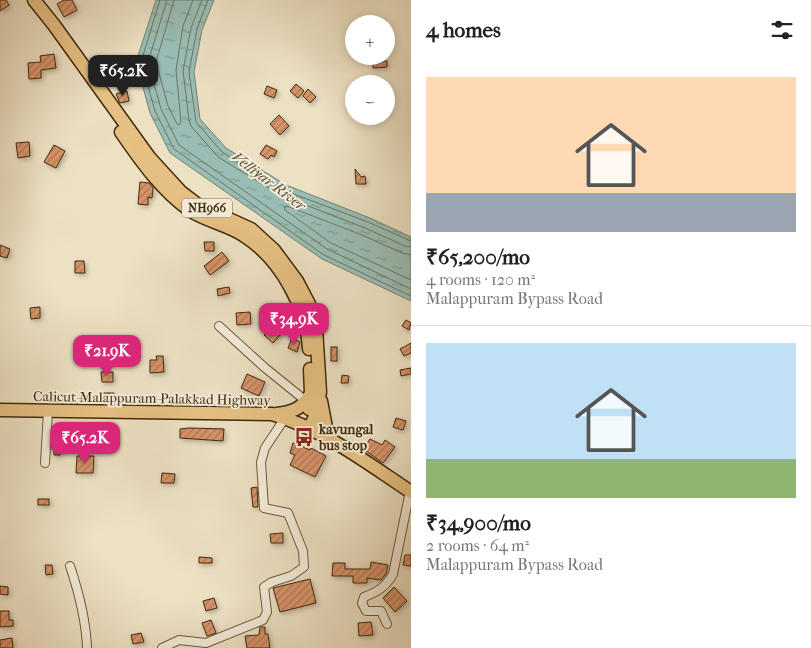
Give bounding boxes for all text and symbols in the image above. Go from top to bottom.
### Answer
map controls [345,15,395,125]
button: + [345,15,395,65]
icon: filters [768,16,796,44]
text: 4 homes [426,18,501,42]
pin: ₹65.2K [82,54,164,97]
text: ₹65.2K [99,61,147,80]
button: − [345,75,395,125]
icon: home [566,110,656,200]
water label: Velliyar River [229,148,310,215]
road number: NH966 [182,198,232,218]
text: ₹65,200/mo [426,245,530,269]
text: 4 rooms · 120 m² [426,270,535,289]
text: Malappuram Bypass Road [426,289,603,308]
pin: ₹34.9K [253,302,335,345]
text: ₹34.9K [270,309,318,328]
pin: ₹21.9K [66,334,148,377]
text: ₹21.9K [84,341,130,360]
icon: home [566,375,656,465]
street label: Calicut-Malappuram-Palakkad Highway [33,388,271,409]
place label: kavungal bus stop [318,421,373,454]
pin: ₹65.2K [44,422,126,464]
bus stop icon: kavungal bus stop [293,426,315,448]
text: ₹65.2K [61,428,109,447]
text: ₹34,900/mo [426,511,531,535]
text: 2 rooms · 64 m² [426,536,529,555]
text: Malappuram Bypass Road [426,555,603,574]

